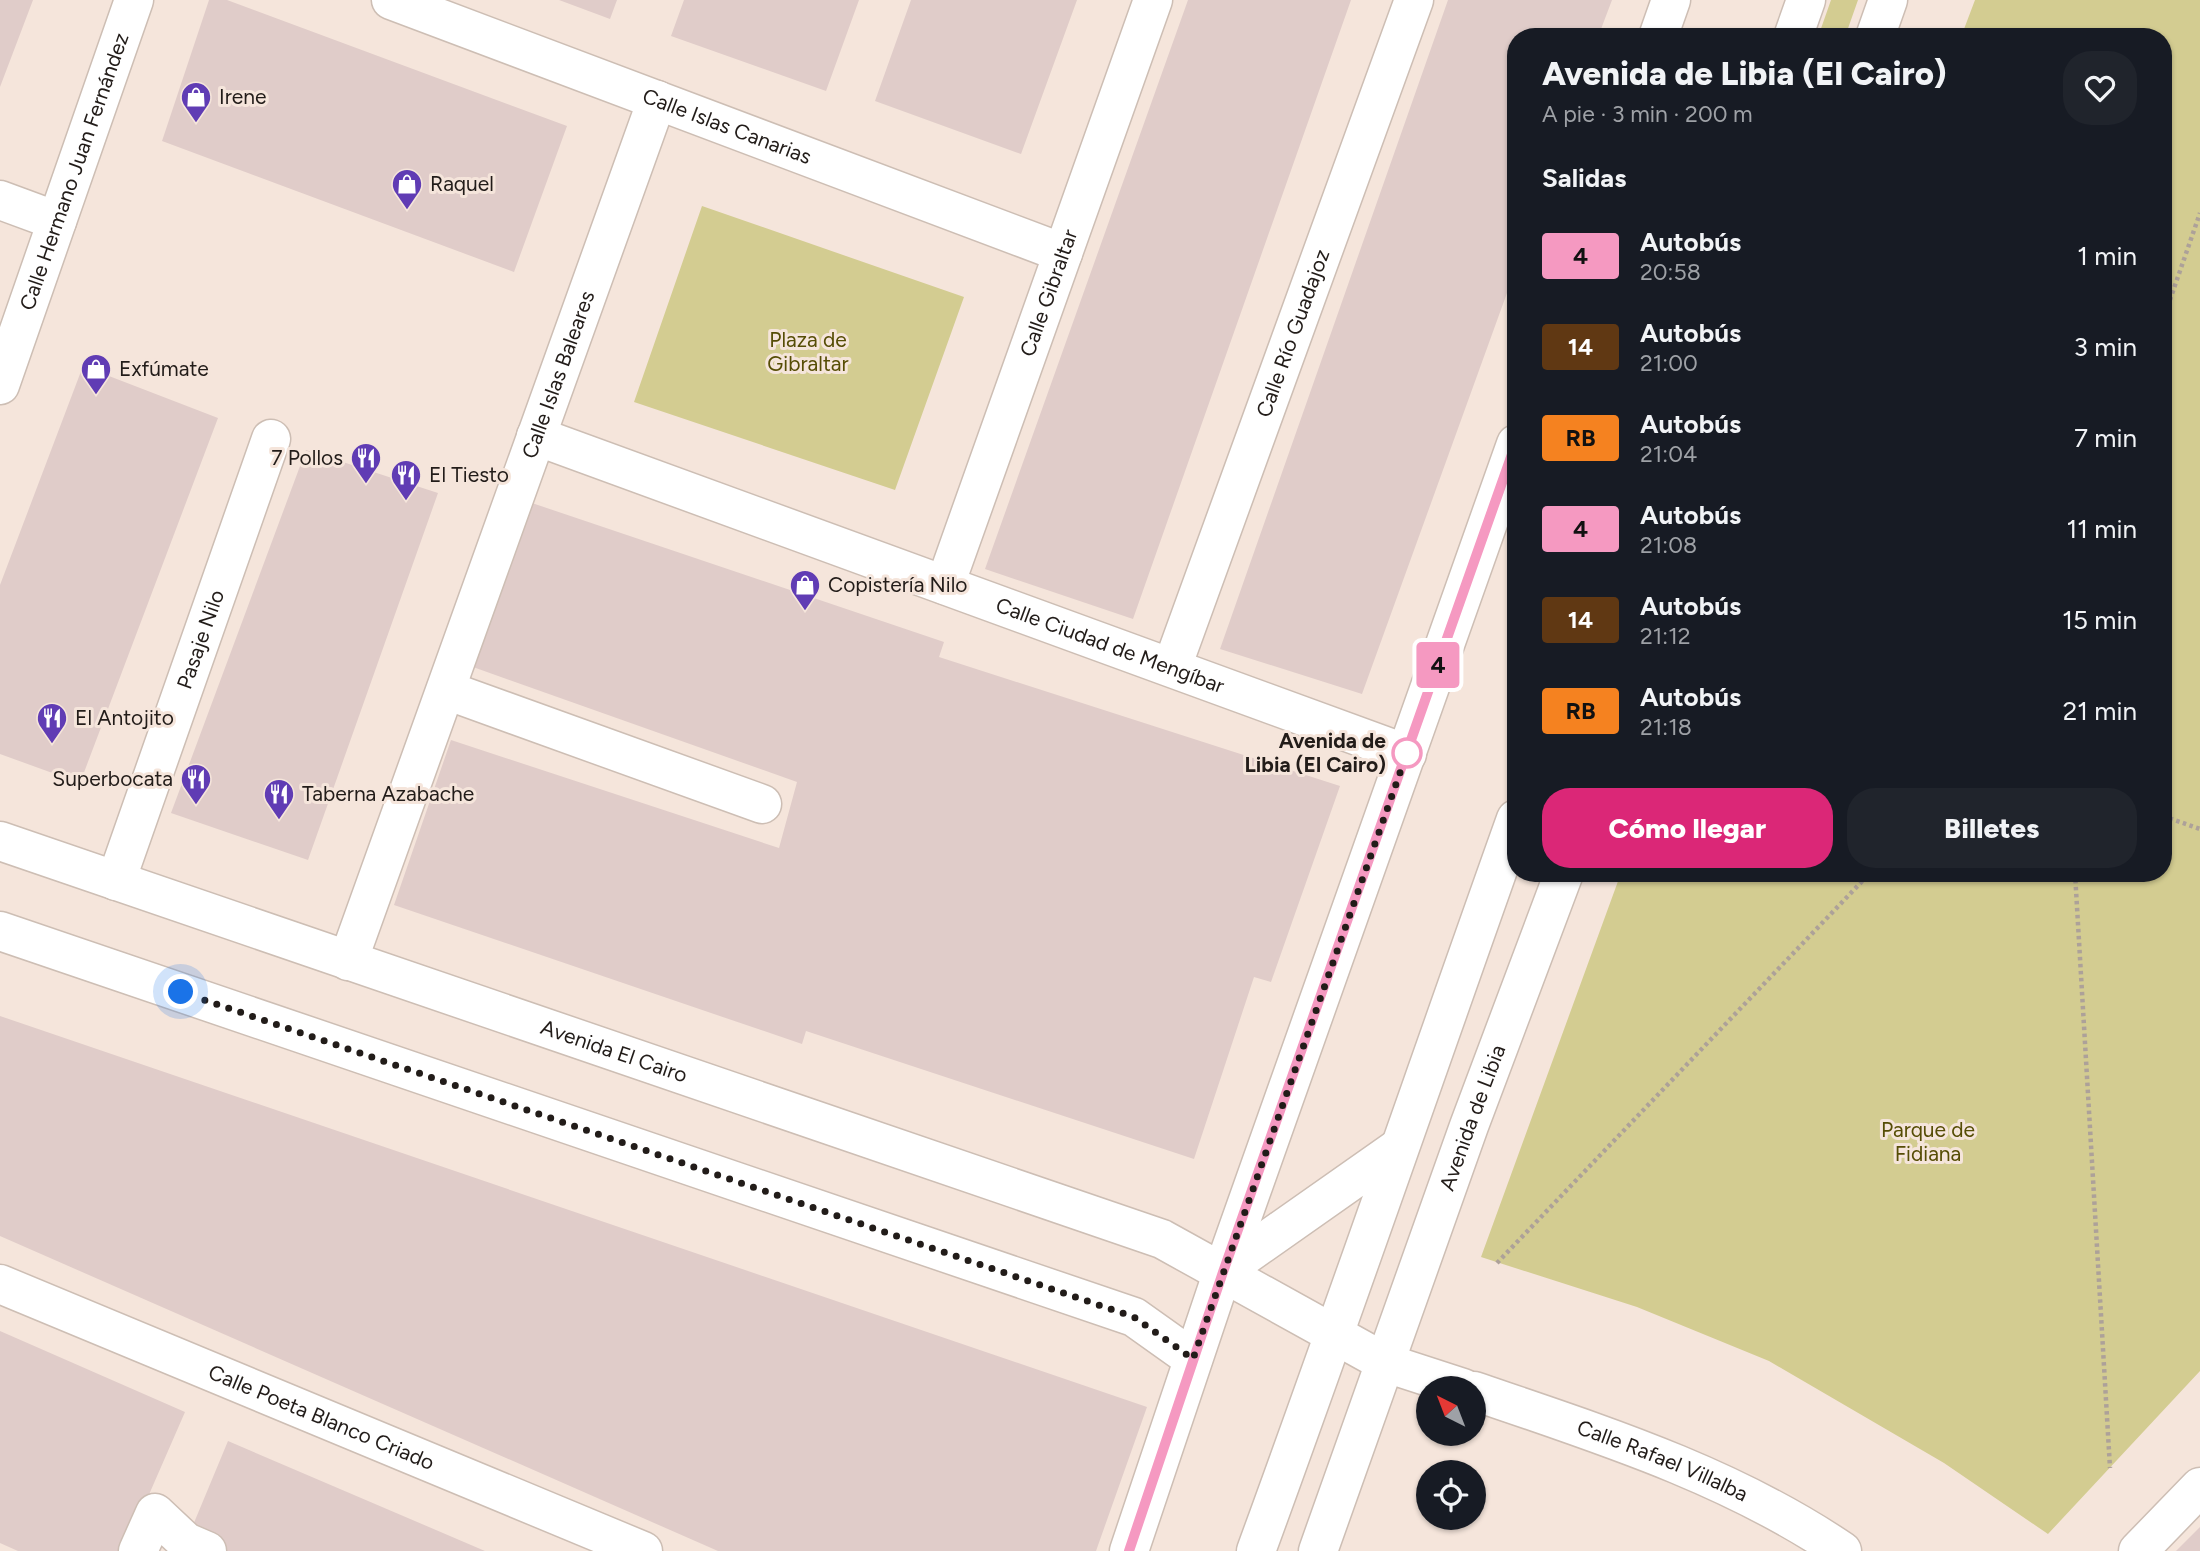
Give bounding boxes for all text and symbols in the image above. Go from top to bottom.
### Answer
street label: Calle Hermano Juan Fernández [14,29,134,313]
button: heart [2063,51,2137,125]
text: Avenida de Libia (El Cairo) [1542,54,1946,93]
shop icon: Irene [179,80,213,124]
street label: Calle Islas Canarias [639,83,815,169]
place label: Irene [219,84,266,109]
text: A pie · 3 min · 200 m [1542,100,1753,128]
text: Salidas [1542,162,1626,194]
shop icon: Raquel [390,167,424,211]
place label: Raquel [430,171,494,196]
street label: Calle Gibraltar [1014,226,1082,360]
text: Autobús [1640,226,1741,258]
text: 1 min [2077,240,2137,272]
text: 4 [1573,241,1588,270]
street label: Calle Río Guadajoz [1251,246,1335,420]
text: 20:58 [1640,258,1701,286]
street label: Calle Islas Baleares [516,287,600,462]
text: Autobús [1640,317,1741,349]
park label: Plaza de Gibraltar [767,327,849,376]
text: 3 min [2074,331,2137,363]
text: 14 [1568,332,1593,361]
text: 21:00 [1640,349,1698,377]
shop icon: Exfúmate [79,352,113,396]
place label: Exfúmate [119,356,209,381]
text: Autobús [1640,408,1741,440]
text: 7 min [2074,422,2137,454]
text: RB [1565,423,1596,452]
text: 21:04 [1640,440,1697,468]
restaurant icon: 7 Pollos [349,441,383,485]
place label: 7 Pollos [271,445,343,470]
restaurant icon: El Tiesto [389,458,423,502]
place label: El Tiesto [429,462,509,487]
text: Autobús [1640,499,1741,531]
text: 11 min [2066,513,2137,545]
text: 4 [1573,514,1588,543]
text: 21:08 [1640,531,1697,559]
shop icon: Copistería Nilo [788,568,822,612]
place label: Copistería Nilo [828,572,968,597]
street label: Pasaje Nilo [171,586,229,692]
text: Autobús [1640,590,1741,622]
street label: Calle Ciudad de Mengíbar [992,592,1228,698]
text: 15 min [2062,604,2137,636]
text: 14 [1568,605,1593,634]
text: 21:12 [1640,622,1691,650]
line badge: 4 [1415,642,1461,688]
text: 4 [1430,650,1446,679]
text: Autobús [1640,681,1741,713]
text: 21 min [2063,695,2137,727]
text: RB [1565,696,1596,725]
restaurant icon: El Antojito [35,701,69,745]
place label: El Antojito [75,705,174,730]
text: 21:18 [1640,713,1692,741]
place label: Avenida de Libia (El Cairo) [1245,728,1386,777]
marker: Avenida de Libia (El Cairo) [1392,738,1422,768]
restaurant icon: Superbocata [179,762,213,806]
place label: Superbocata [52,766,173,791]
restaurant icon: Taberna Azabache [262,777,296,821]
place label: Taberna Azabache [302,781,474,806]
button: Cómo llegar [1542,788,1833,868]
button: Billetes [1847,788,2137,868]
your location [163,974,198,1009]
street label: Avenida El Cairo [538,1014,691,1087]
street label: Avenida de Libia [1434,1041,1510,1194]
park label: Parque de Fidiana [1881,1117,1975,1166]
street label: Calle Poeta Blanco Criado [205,1359,438,1475]
north arrow [1416,1376,1486,1446]
map controls [1416,1376,1486,1530]
street label: Calle Rafael Villalba [1574,1414,1752,1507]
button: locate [1416,1460,1486,1530]

